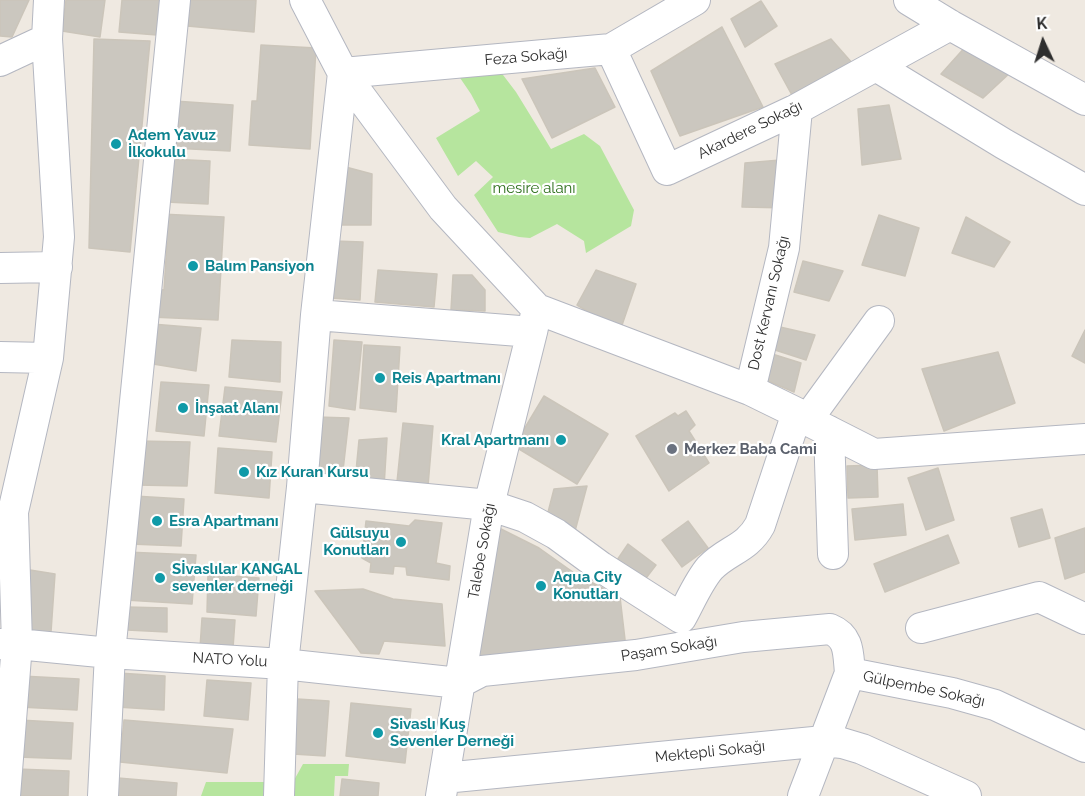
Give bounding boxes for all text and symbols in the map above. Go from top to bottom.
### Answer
north arrow [1013,12,1073,72]
text: K [1036,14,1048,33]
street label: Feza Sokağı [484,44,568,70]
street label: Akardere Sokağı [695,97,805,163]
place label: Adem Yavuz İlkokulu [128,126,216,161]
marker: Adem Yavuz İlkokulu [109,137,123,151]
park label: mesire alanı [492,179,576,197]
street label: Dost Kervanı Sokağı [745,234,793,372]
place label: Balım Pansiyon [205,257,314,275]
marker: Balım Pansiyon [186,259,200,273]
place label: Reis Apartmanı [392,369,501,387]
marker: Reis Apartmanı [373,371,387,385]
place label: İnşaat Alanı [195,399,279,417]
marker: İnşaat Alanı [176,401,190,415]
place label: Kral Apartmanı [441,431,549,449]
marker: Kral Apartmanı [554,433,568,447]
place label: Merkez Baba Cami [684,440,817,458]
marker: Merkez Baba Cami [665,442,679,456]
place label: Kız Kuran Kursu [256,463,368,481]
marker: Kız Kuran Kursu [237,465,251,479]
street label: Talebe Sokağı [465,502,499,600]
place label: Esra Apartmanı [169,512,279,530]
marker: Esra Apartmanı [150,514,164,528]
place label: Gülsuyu Konutları [323,524,389,559]
marker: Gülsuyu Konutları [394,535,408,549]
place label: Sİvaslılar KANGAL sevenler derneği [172,560,302,595]
place label: Aqua City Konutları [553,568,622,603]
marker: Sİvaslılar KANGAL sevenler derneği [153,571,167,585]
marker: Aqua City Konutları [534,579,548,593]
street label: Paşam Sokağı [620,633,718,665]
street label: NATO Yolu [192,649,268,671]
street label: Gülpembe Sokağı [861,667,987,711]
place label: Sivaslı Kuş Sevenler Derneği [390,715,514,750]
marker: Sivaslı Kuş Sevenler Derneği [371,726,385,740]
street label: Mektepli Sokağı [654,737,766,767]

